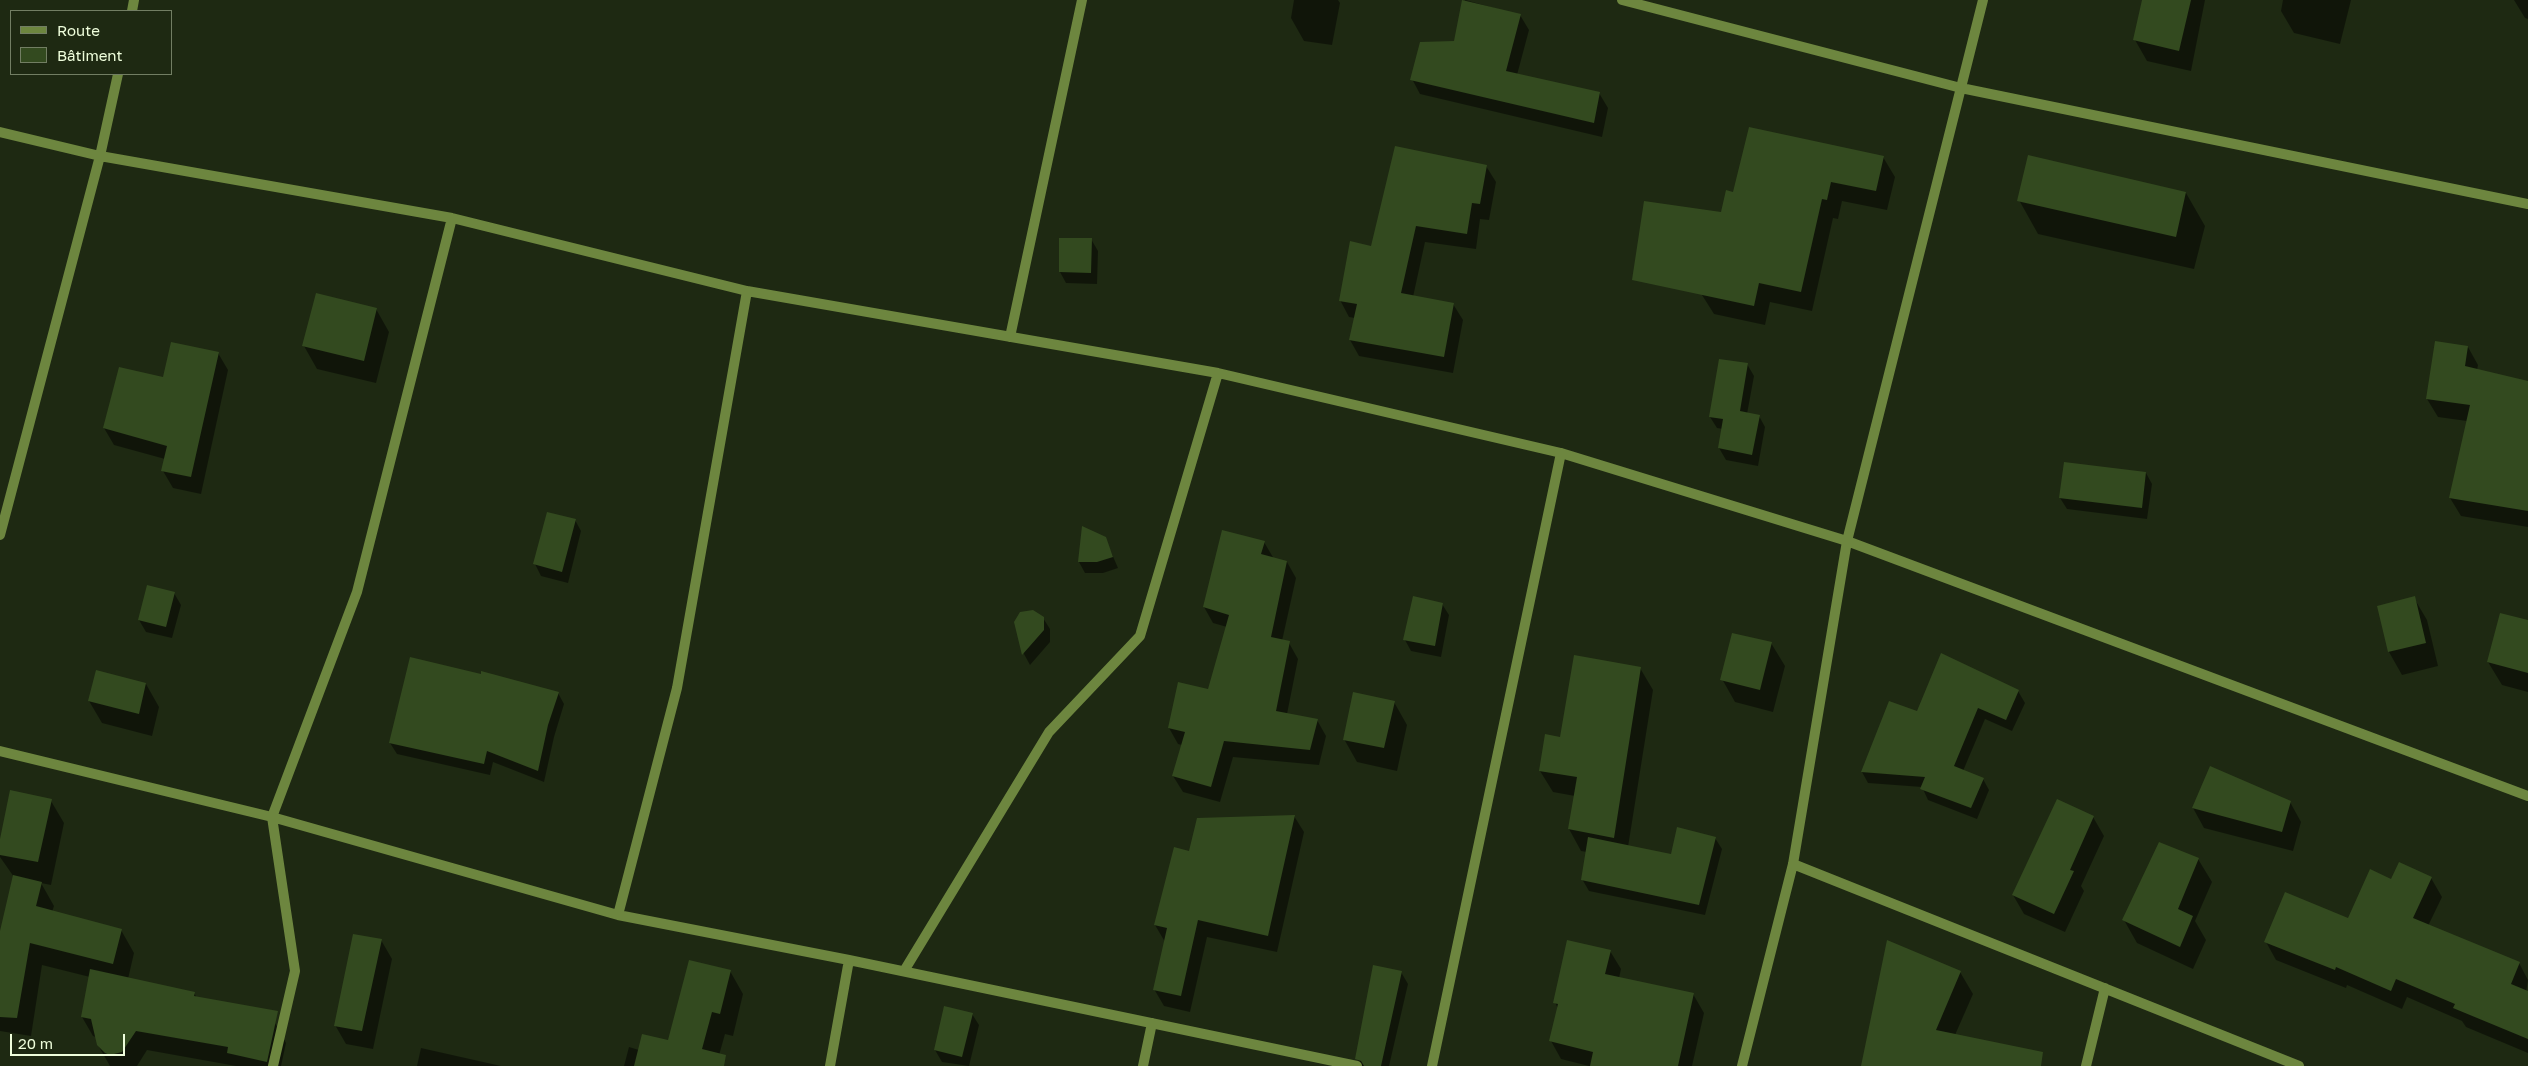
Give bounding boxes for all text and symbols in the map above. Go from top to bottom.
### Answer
legend [10,10,172,75]
text: Route [57,21,100,39]
text: Bâtiment [57,46,122,64]
scale bar [12,1024,128,1056]
text: 20 m [18,1034,53,1052]

